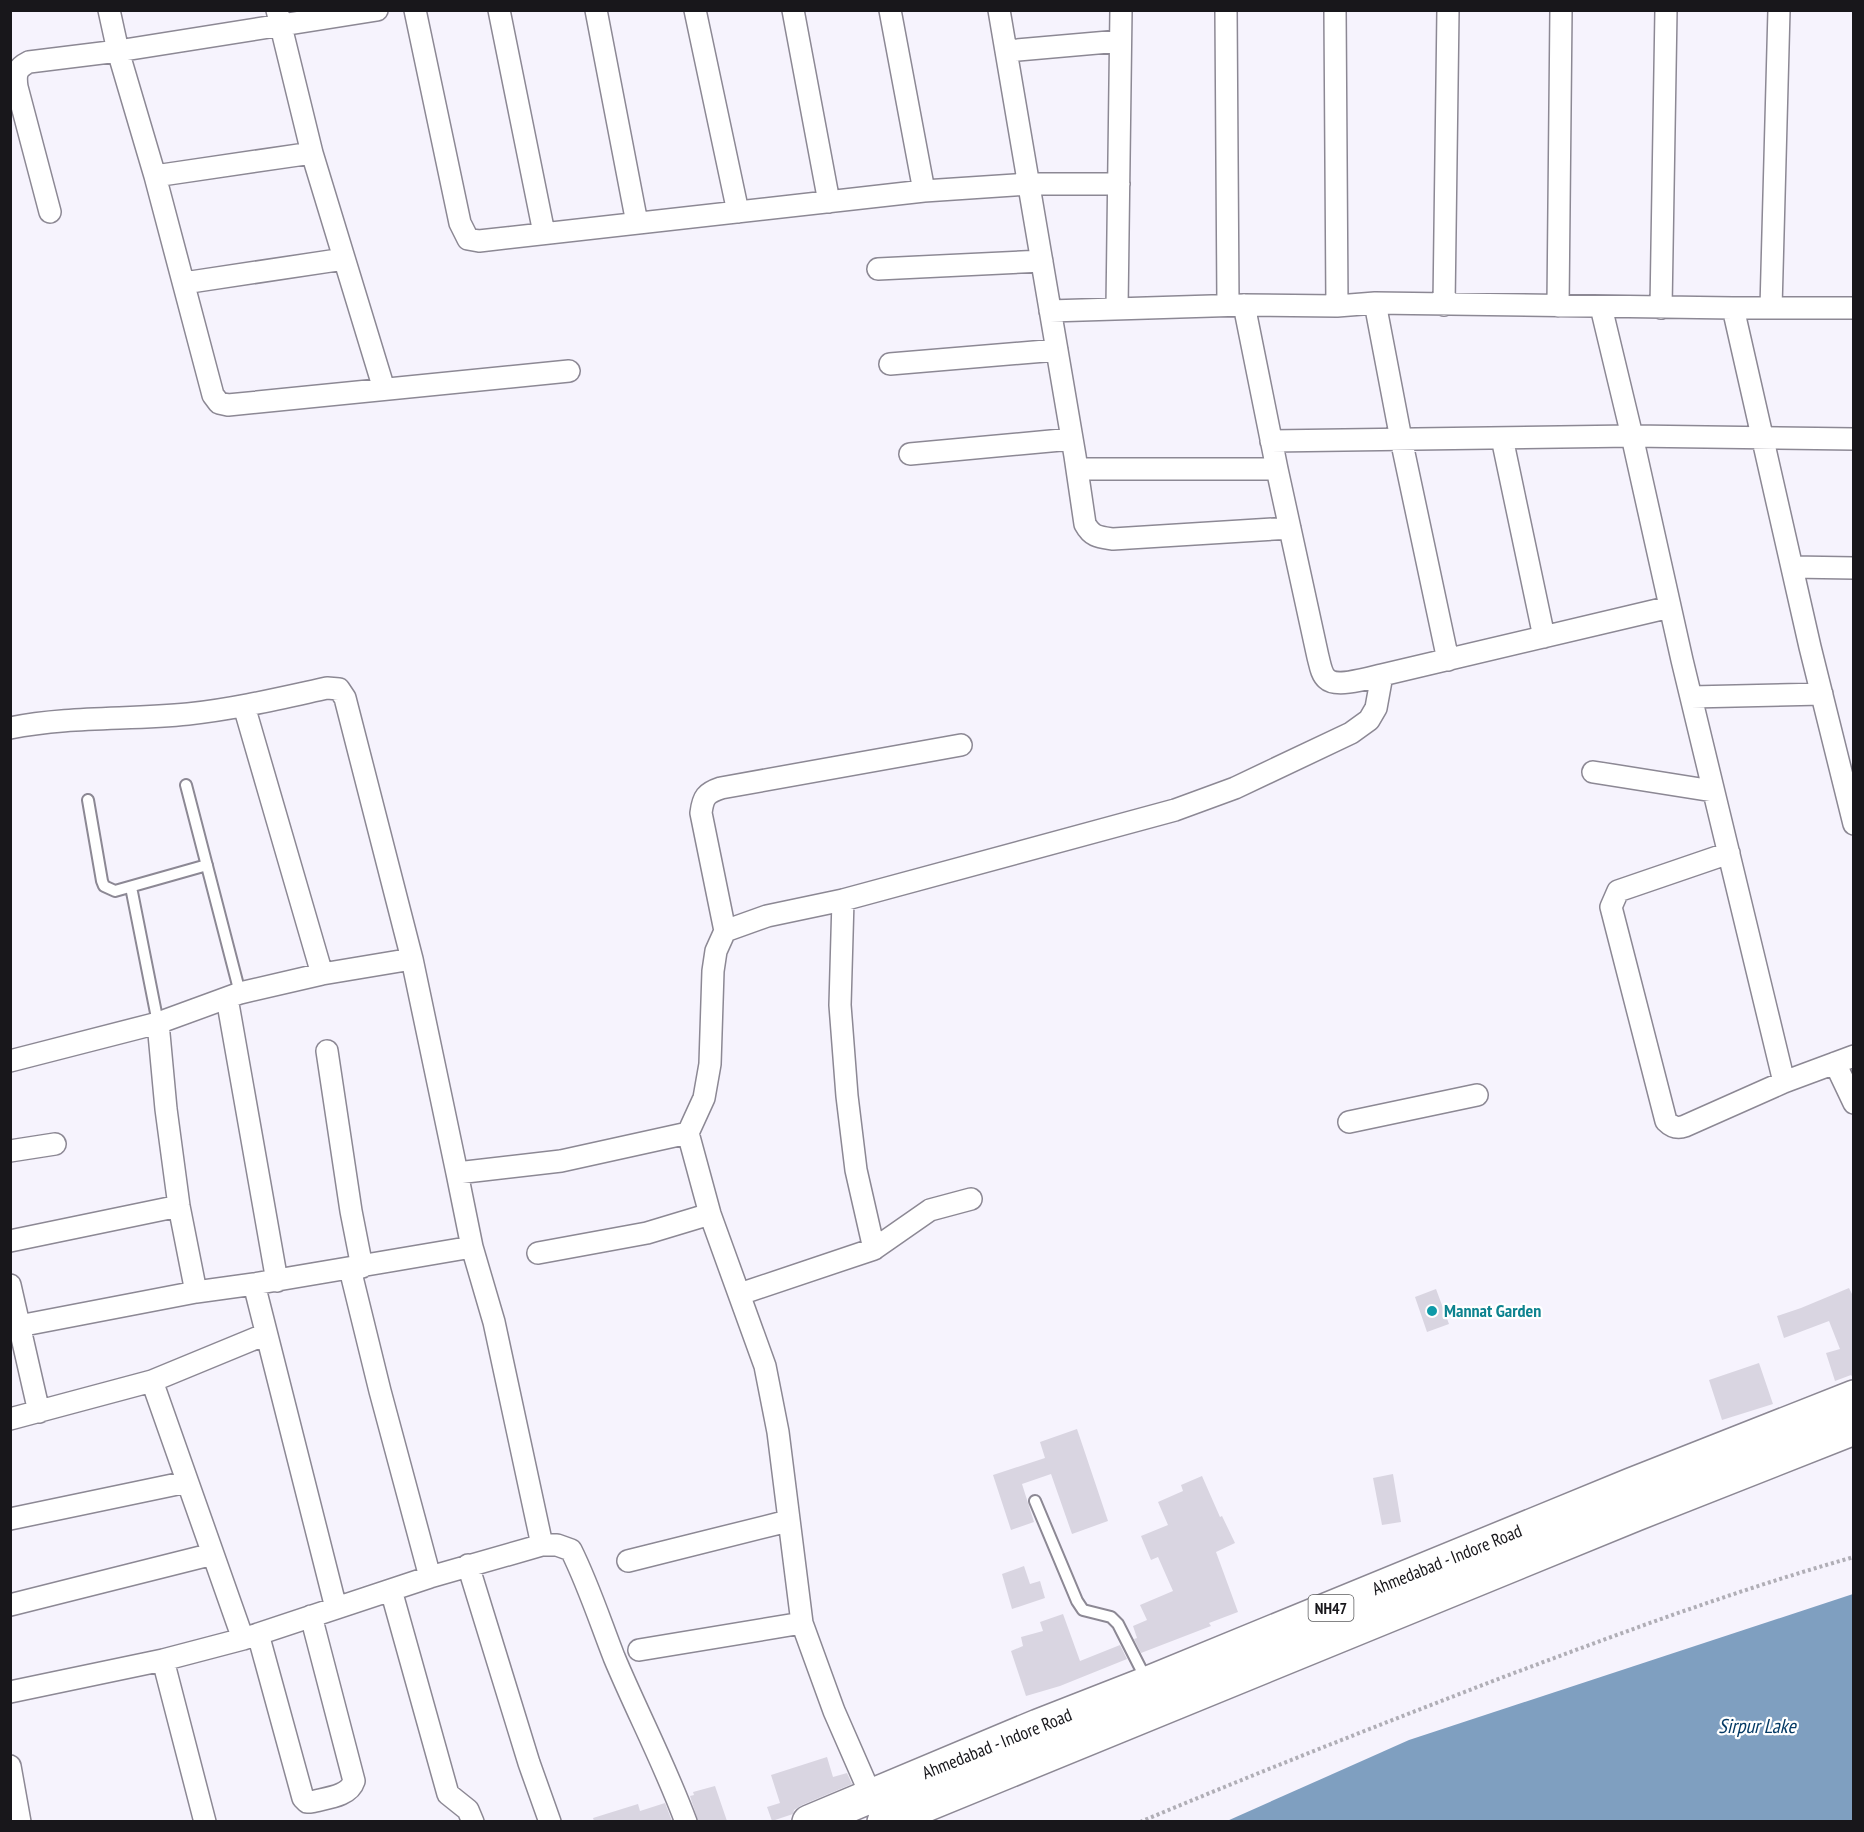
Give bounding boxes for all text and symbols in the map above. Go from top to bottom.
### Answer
place label: Mannat Garden [1444,1299,1541,1322]
marker: Mannat Garden [1425,1304,1439,1318]
street label: Ahmedabad - Indore Road [1369,1519,1525,1600]
road number: NH47 [1308,1595,1354,1621]
street label: Ahmedabad - Indore Road [919,1703,1075,1784]
water label: Sirpur Lake [1718,1713,1797,1739]

